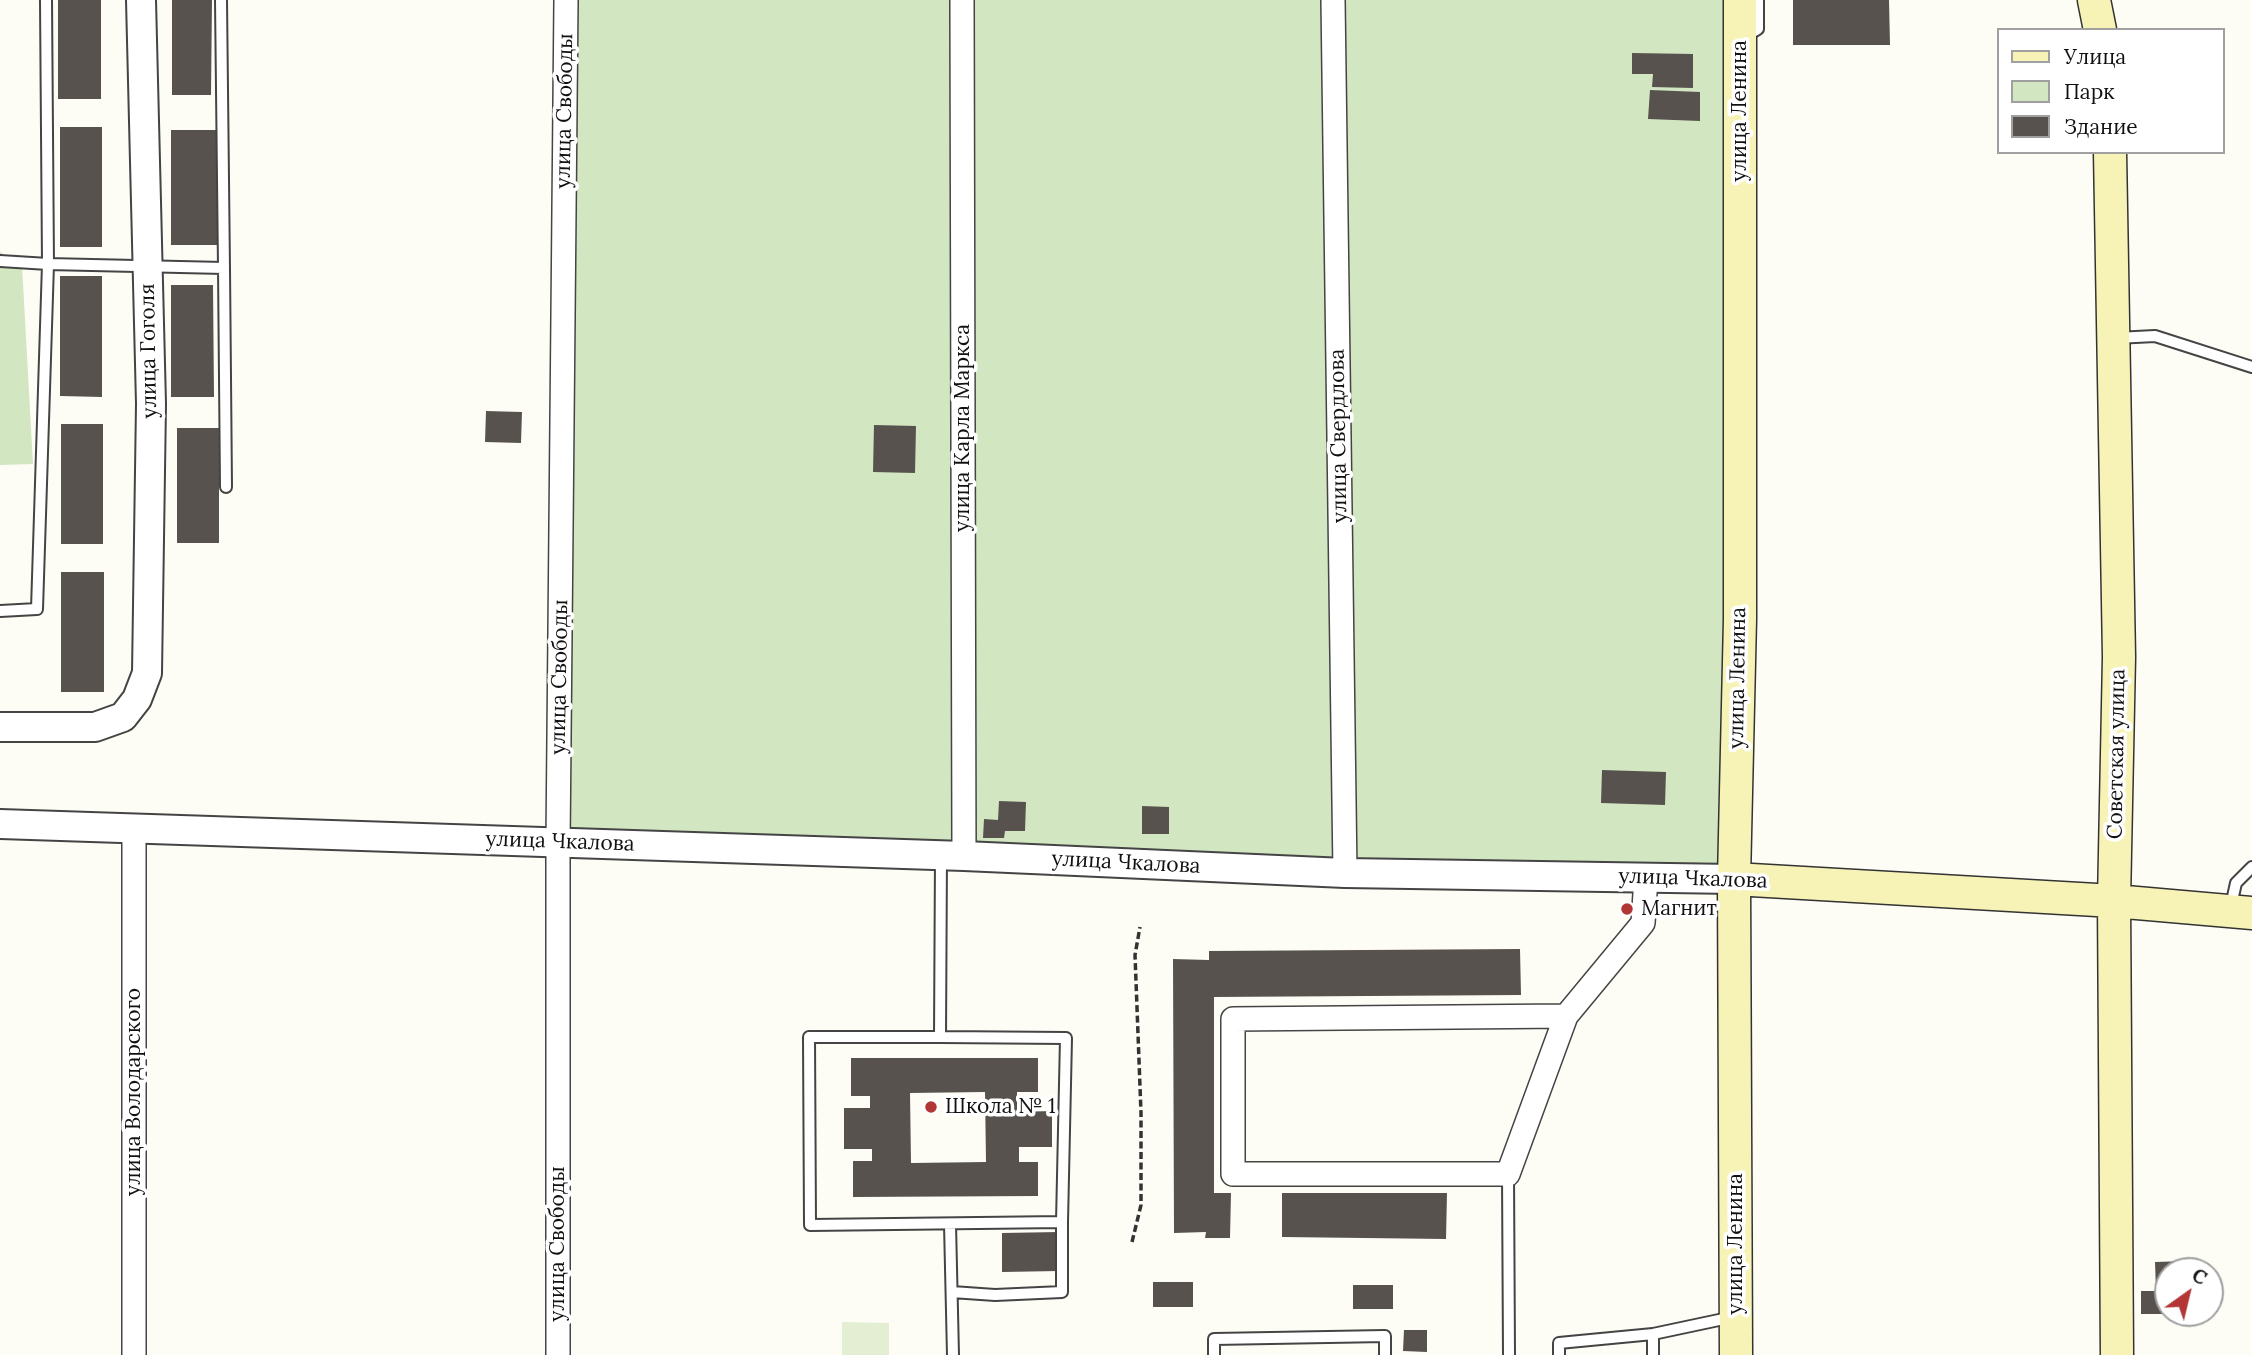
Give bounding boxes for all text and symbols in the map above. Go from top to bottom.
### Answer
legend [1996,28,2224,154]
street label: улица Свободы [551,33,579,189]
street label: улица Ленина [1727,40,1753,182]
text: Улица [2064,43,2126,70]
text: Парк [2064,78,2114,105]
text: Здание [2064,113,2138,140]
street label: улица Гоголя [135,283,163,419]
street label: улица Карла Маркса [950,324,976,532]
street label: улица Свердлова [1325,349,1353,523]
street label: улица Свободы [546,599,574,755]
street label: улица Ленина [1724,607,1752,749]
street label: Советская улица [2103,669,2131,839]
street label: улица Чкалова [485,827,635,857]
street label: улица Чкалова [1051,847,1201,879]
street label: улица Чкалова [1618,864,1768,894]
place label: Магнит [1641,896,1717,922]
marker: Магнит [1619,901,1635,917]
street label: улица Володарского [121,988,147,1196]
place label: Школа № 1 [945,1094,1056,1120]
marker: Школа № 1 [923,1099,939,1115]
street label: улица Свободы [545,1166,571,1322]
street label: улица Ленина [1723,1173,1749,1315]
north arrow [2154,1257,2224,1327]
text: С [2187,1263,2212,1290]

